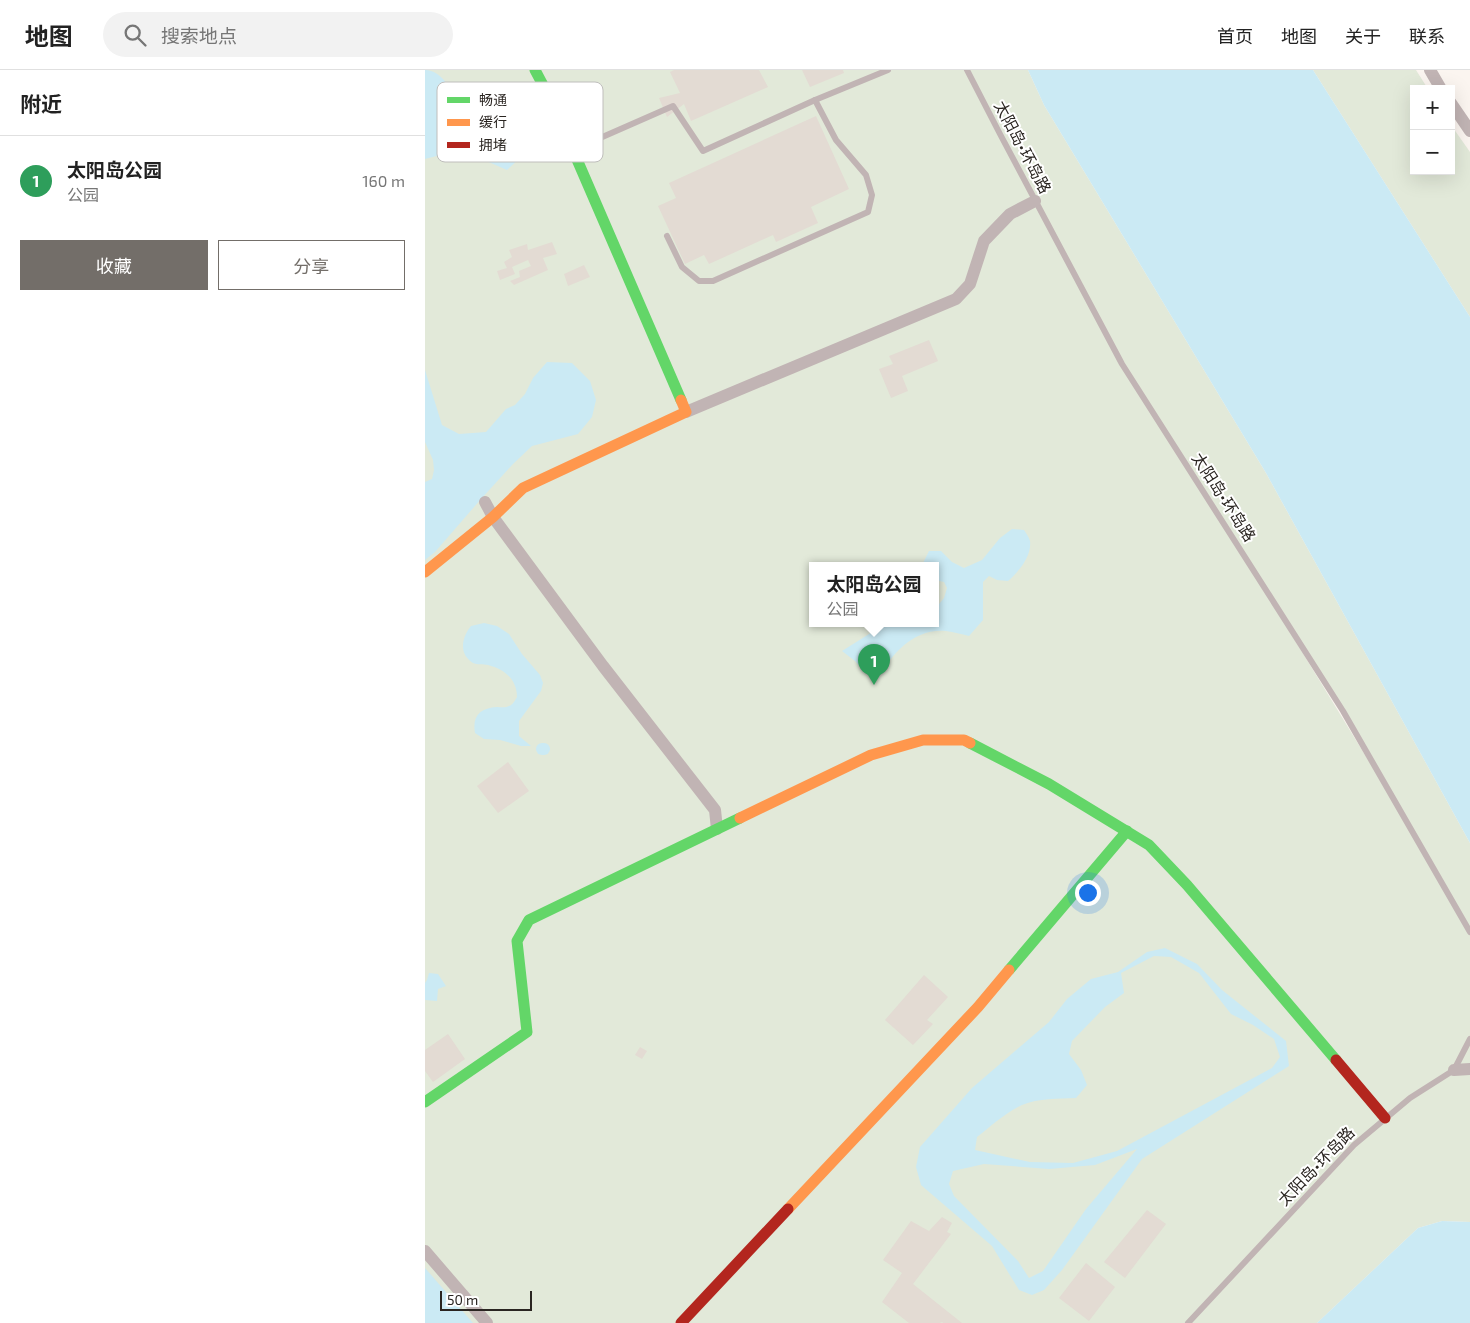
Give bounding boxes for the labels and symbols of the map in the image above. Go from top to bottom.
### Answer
legend [437,82,603,162]
text: 畅通 [479,91,507,108]
street label: 太阳岛•环岛路 [991,97,1056,196]
text: 缓行 [479,113,507,130]
text: 拥堵 [479,136,507,153]
street label: 太阳岛•环岛路 [1189,449,1260,545]
pin: 1 [858,644,890,685]
your location [1075,880,1101,906]
street label: 太阳岛•环岛路 [1273,1122,1358,1209]
scale bar [440,1288,533,1311]

